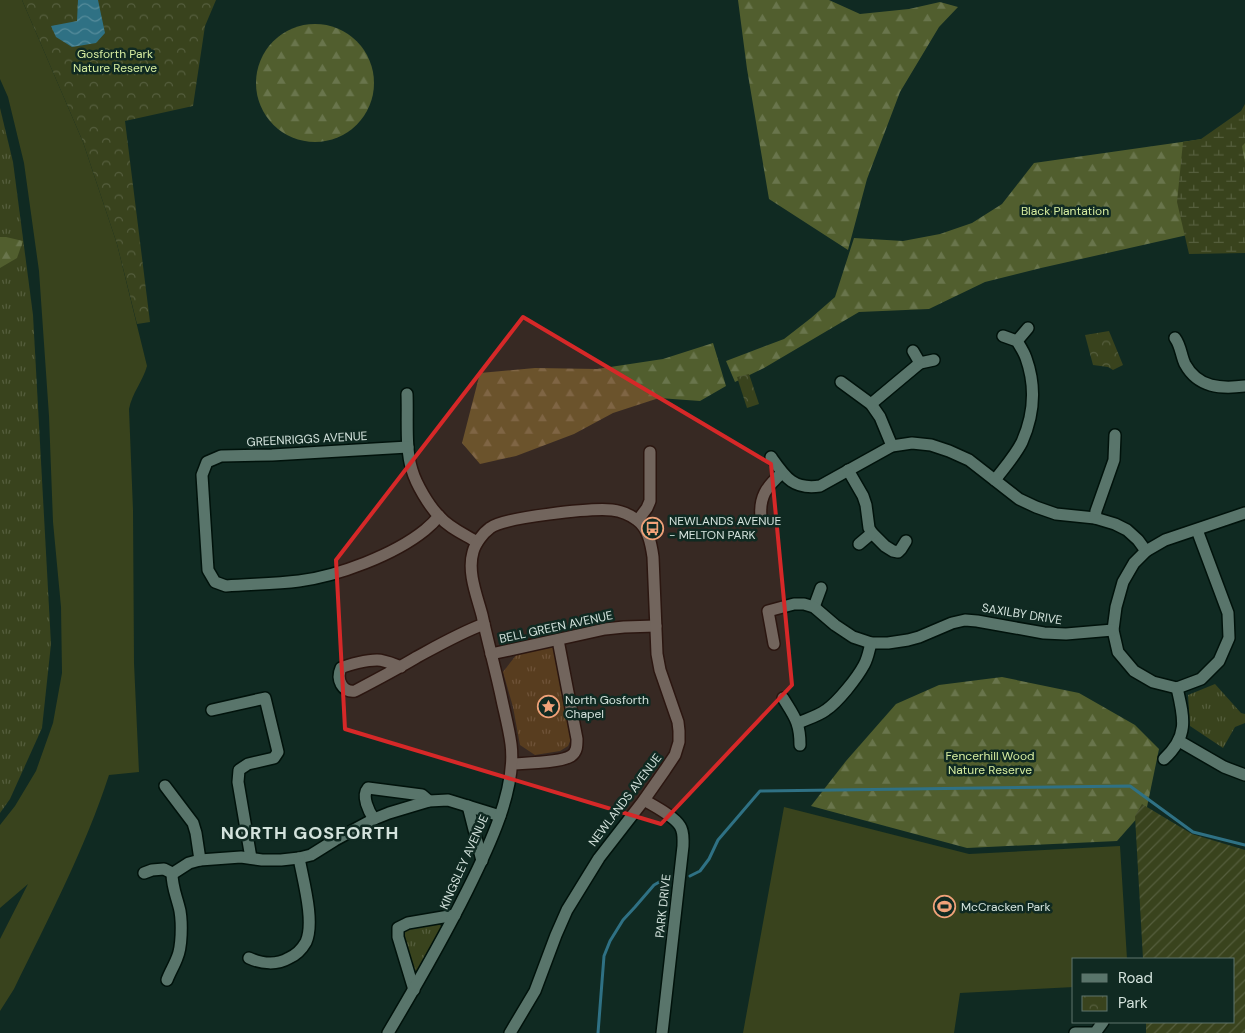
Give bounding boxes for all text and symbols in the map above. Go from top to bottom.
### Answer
park label: Gosforth Park Nature Reserve [73,46,157,76]
park label: Black Plantation [1021,203,1109,219]
street label: GREENRIGGS AVENUE [246,428,368,450]
place label: NEWLANDS AVENUE - MELTON PARK [669,513,781,543]
bus stop icon: NEWLANDS AVENUE - MELTON PARK [641,516,665,540]
street label: SAXILBY DRIVE [981,600,1064,628]
street label: BELL GREEN AVENUE [498,607,614,647]
place label: North Gosforth Chapel [565,692,649,722]
place icon: North Gosforth Chapel [537,695,561,719]
park label: Fencerhill Wood Nature Reserve [945,748,1035,778]
street label: NEWLANDS AVENUE [585,750,665,850]
street label: KINGSLEY AVENUE [436,812,492,912]
district label: NORTH GOSFORTH [221,821,399,845]
street label: PARK DRIVE [652,873,674,939]
sports icon: McCracken Park [933,895,957,919]
place label: McCracken Park [961,899,1051,915]
legend [1072,958,1235,1023]
text: Road [1118,968,1153,988]
text: Park [1118,993,1148,1013]

